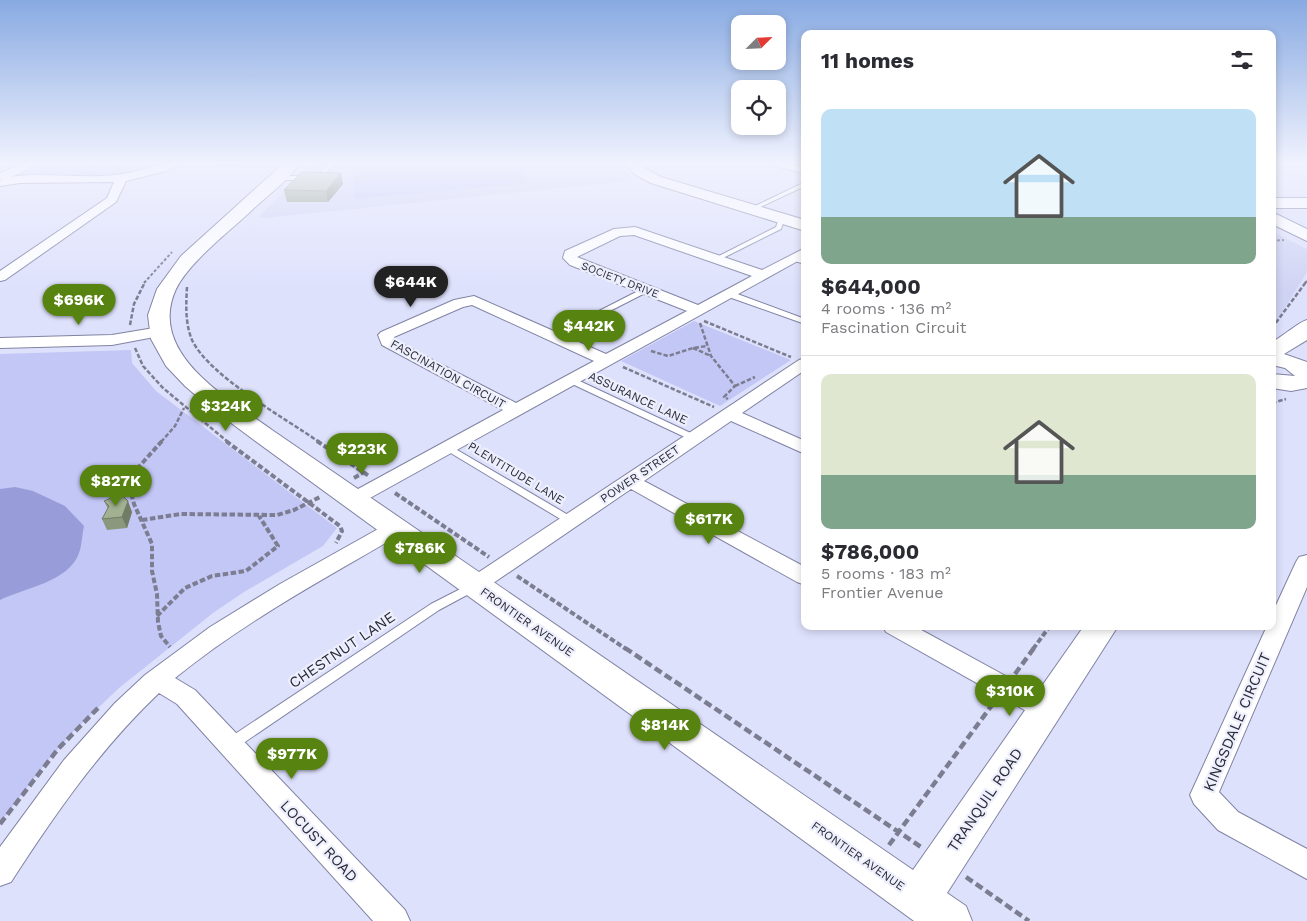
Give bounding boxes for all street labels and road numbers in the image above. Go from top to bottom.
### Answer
street label: SOCIETY DRIVE [579,259,661,301]
street label: FASCINATION CIRCUIT [388,337,508,411]
street label: ASSURANCE LANE [586,369,690,427]
street label: PLENTITUDE LANE [465,439,567,507]
street label: POWER STREET [598,442,682,506]
street label: FRONTIER AVENUE [478,585,577,660]
street label: CHESTNUT LANE [286,608,398,692]
street label: KINGSDALE CIRCUIT [1200,650,1274,794]
street label: TRANQUIL ROAD [944,745,1026,855]
street label: LOCUST ROAD [277,796,361,886]
street label: FRONTIER AVENUE [809,819,908,894]

